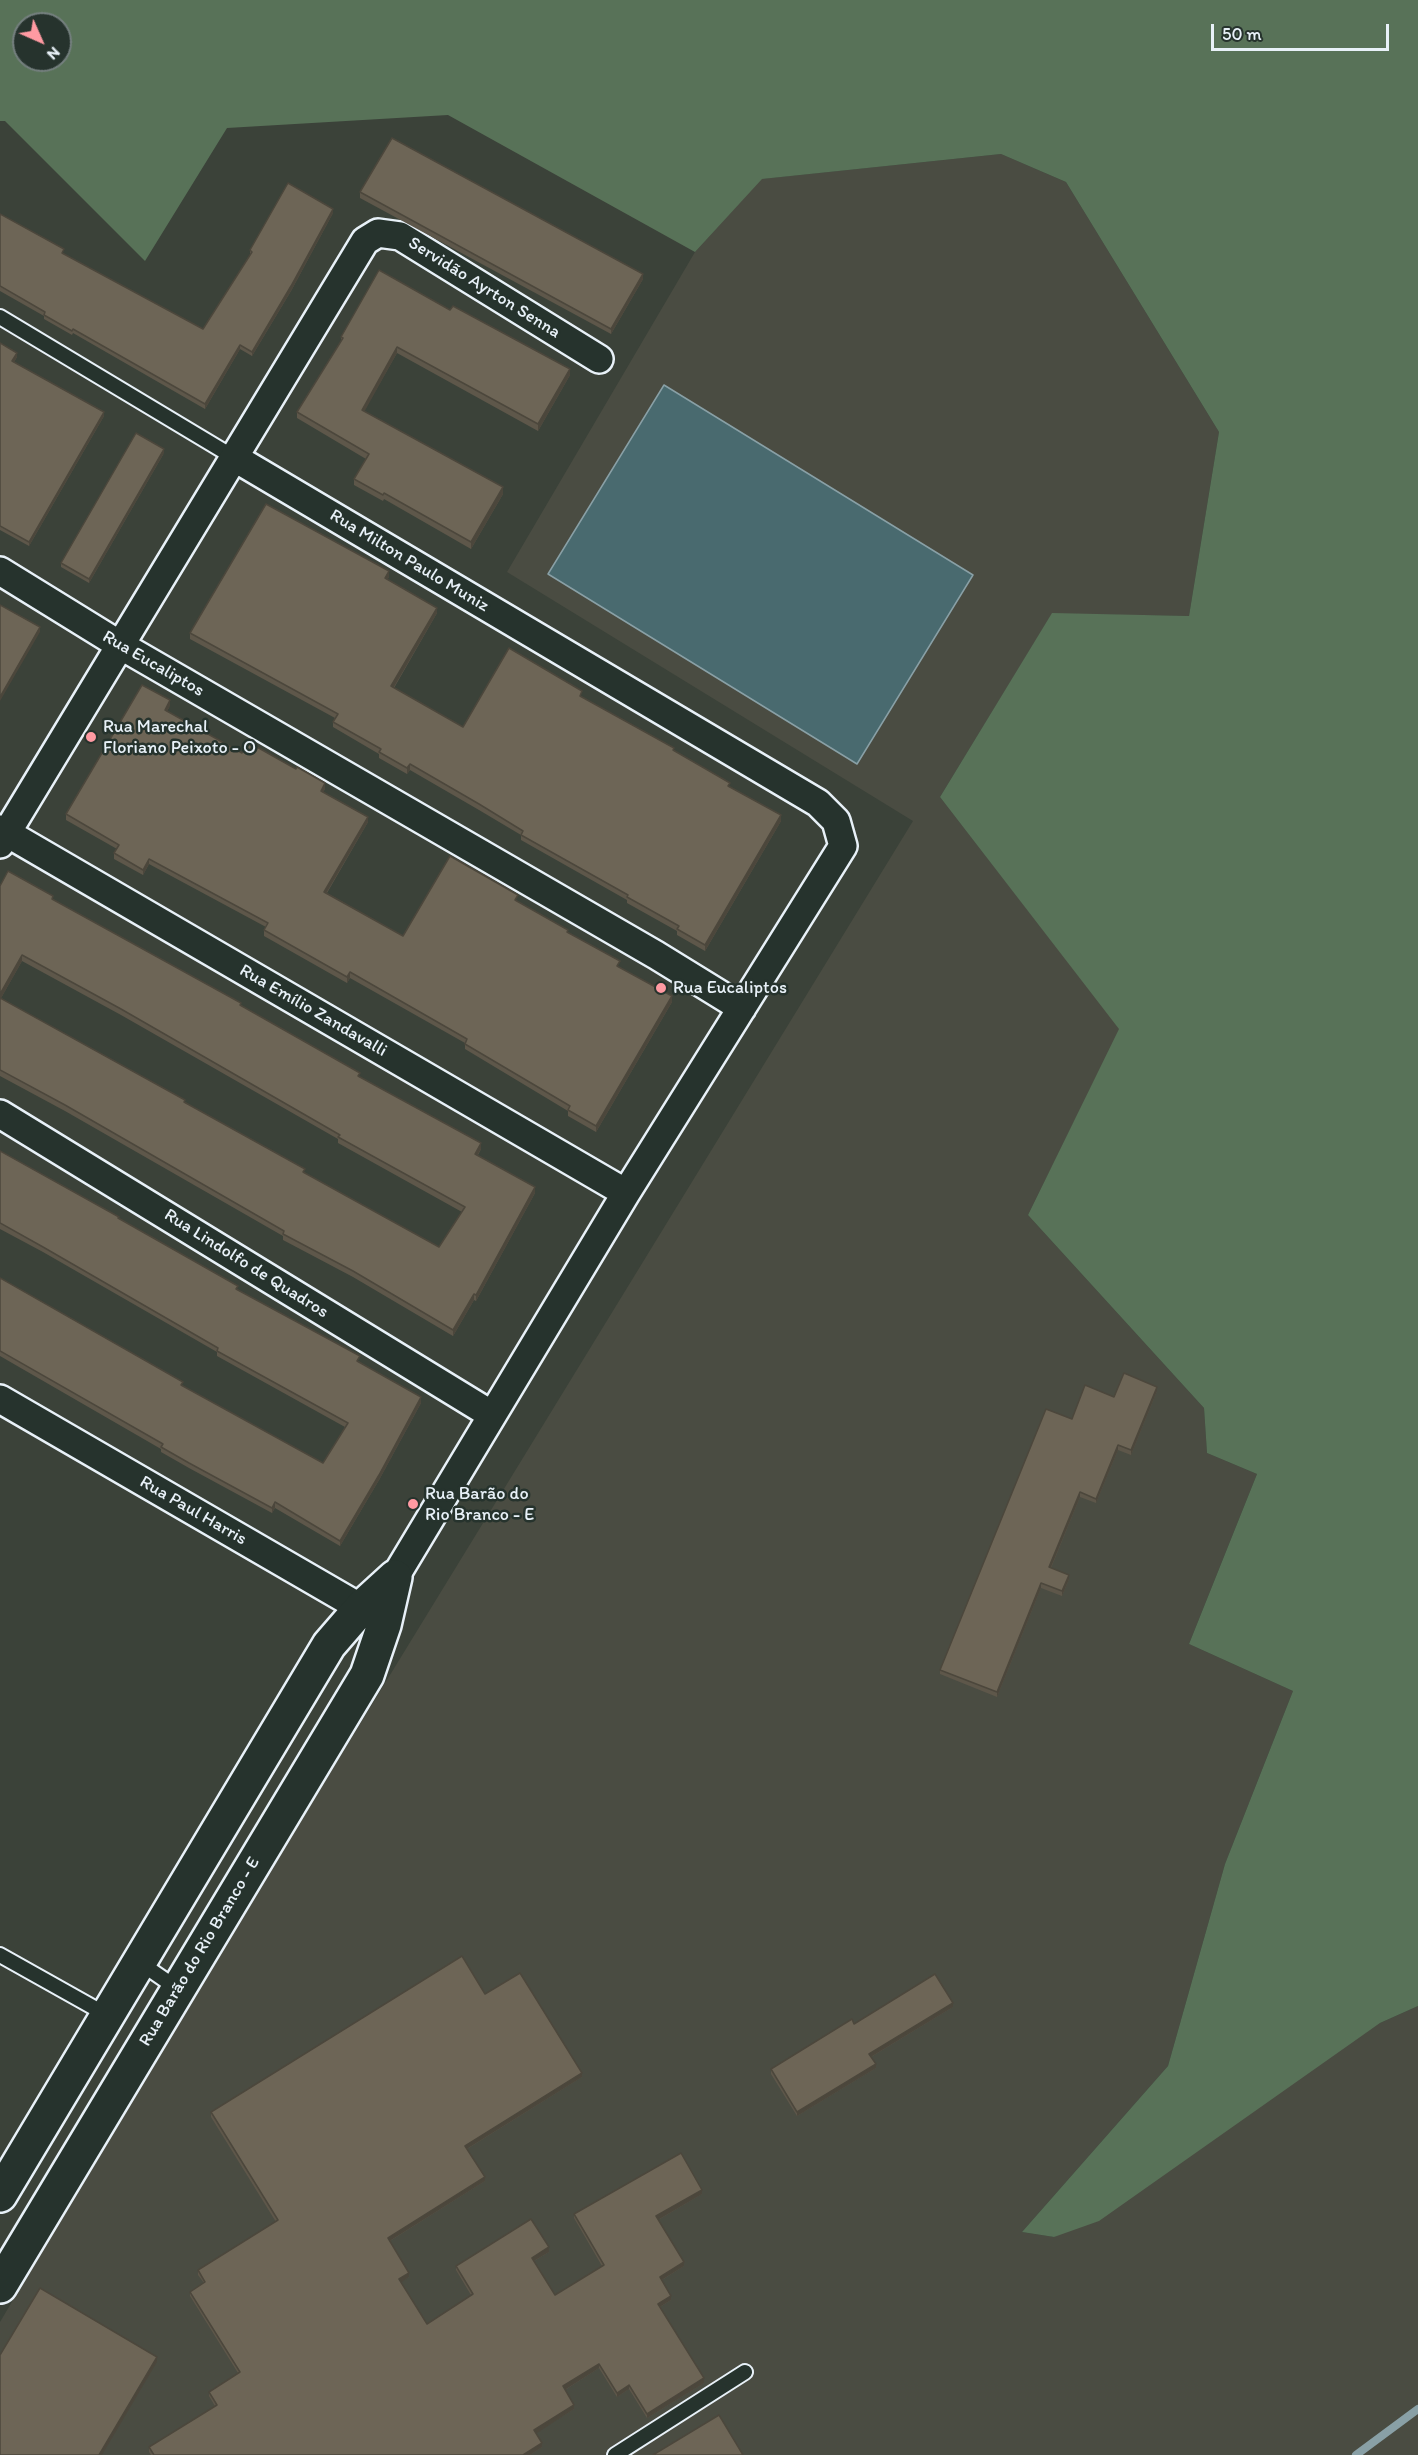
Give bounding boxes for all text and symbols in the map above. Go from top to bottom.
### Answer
north arrow [12,12,72,72]
scale bar [1214,12,1392,50]
text: 50 m [1222,23,1262,45]
text: N [43,43,64,64]
street label: Servidão Ayrton Senna [404,232,564,344]
street label: Rua Milton Paulo Muniz [325,505,493,617]
street label: Rua Eucaliptos [98,626,208,702]
place label: Rua Marechal Floriano Peixoto - O [103,716,256,758]
marker: Rua Marechal Floriano Peixoto - O [84,730,98,744]
street label: Rua Emílio Zandavalli [235,960,391,1062]
place label: Rua Eucaliptos [673,977,787,999]
marker: Rua Eucaliptos [654,981,668,995]
street label: Rua Lindolfo de Quadros [160,1205,332,1323]
street label: Rua Paul Harris [136,1472,250,1550]
place label: Rua Barão do Rio Branco - E [425,1483,534,1526]
marker: Rua Barão do Rio Branco - E [406,1497,420,1511]
street label: Rua Barão do Rio Branco - E [135,1853,265,2051]

